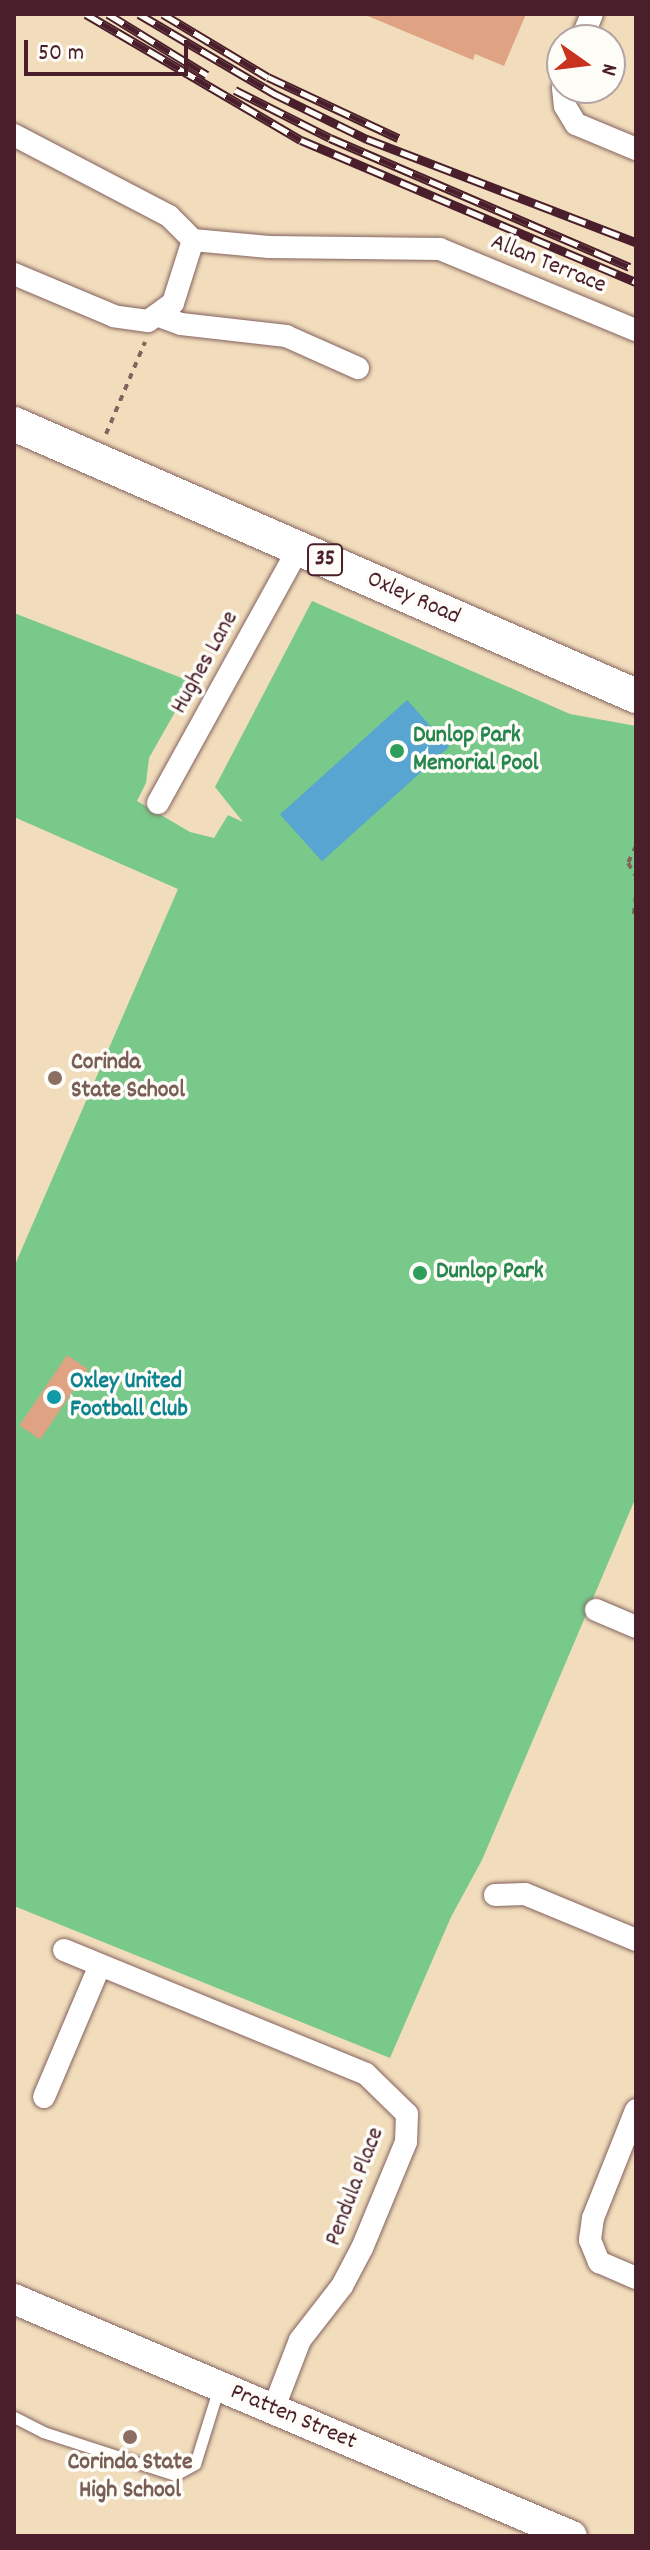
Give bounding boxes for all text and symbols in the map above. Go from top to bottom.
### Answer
scale bar [28,24,192,74]
north arrow [546,24,626,104]
text: 50 m [38,37,84,71]
text: N [591,60,624,78]
street label: Allan Terrace [486,229,610,301]
road number: 35 [307,542,343,578]
street label: Oxley Road [362,566,464,632]
street label: Hughes Lane [166,607,246,719]
place label: Dunlop Park Memorial Pool [413,723,539,779]
marker: Dunlop Park Memorial Pool [388,742,406,760]
place label: Corinda State School [71,1050,185,1106]
marker: Corinda State School [46,1069,64,1087]
place label: Dunlop Park [436,1259,544,1287]
marker: Dunlop Park [411,1264,429,1282]
place label: Oxley United Football Club [70,1369,188,1425]
marker: Oxley United Football Club [45,1388,63,1406]
street label: Pendula Place [320,2124,392,2250]
street label: Pratten Street [226,2379,360,2457]
marker: Corinda State High School [121,2428,139,2446]
place label: Corinda State High School [67,2450,193,2506]

